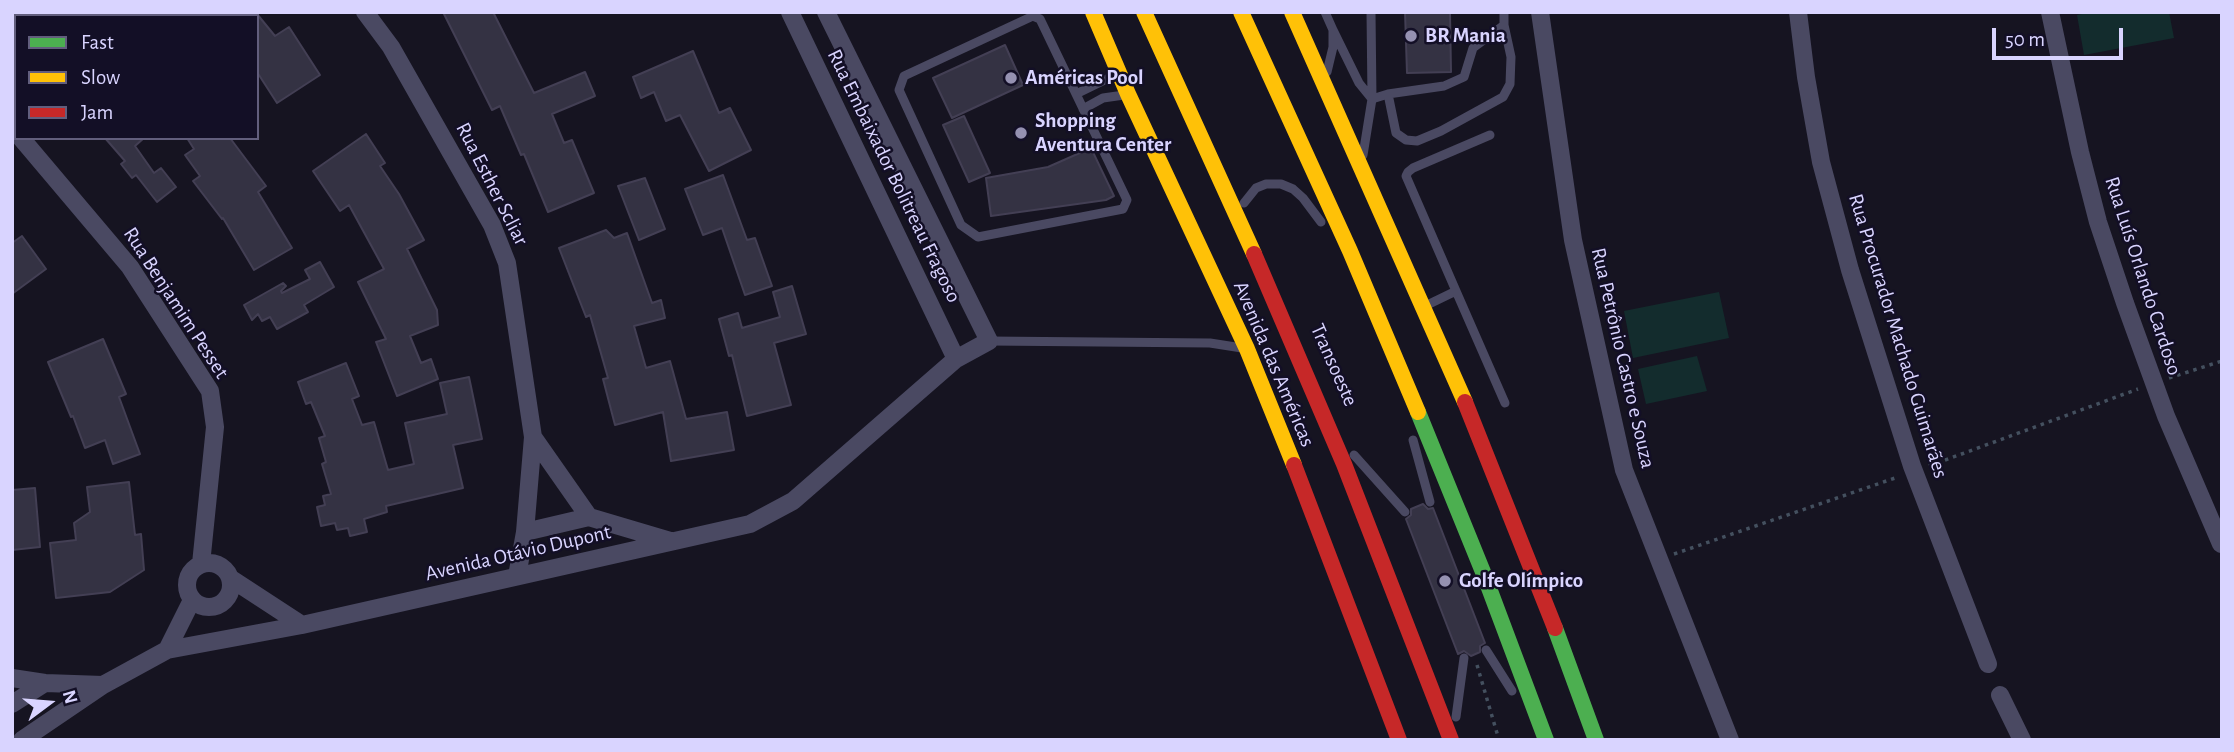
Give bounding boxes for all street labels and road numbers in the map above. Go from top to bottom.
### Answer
street label: Rua Embaixador Bolitreau Fragoso [822,45,966,307]
street label: Rua Esther Scliar [450,118,534,250]
street label: Rua Luís Orlando Cardoso [2099,173,2187,379]
street label: Rua Procurador Machado Guimarães [1843,191,1953,481]
street label: Rua Benjamim Pesset [118,223,234,383]
street label: Rua Petrônio Castro e Souza [1585,245,1661,471]
street label: Avenida das Américas [1228,277,1320,451]
street label: Transoeste [1305,320,1363,410]
street label: Avenida Otávio Dupont [423,519,613,587]

